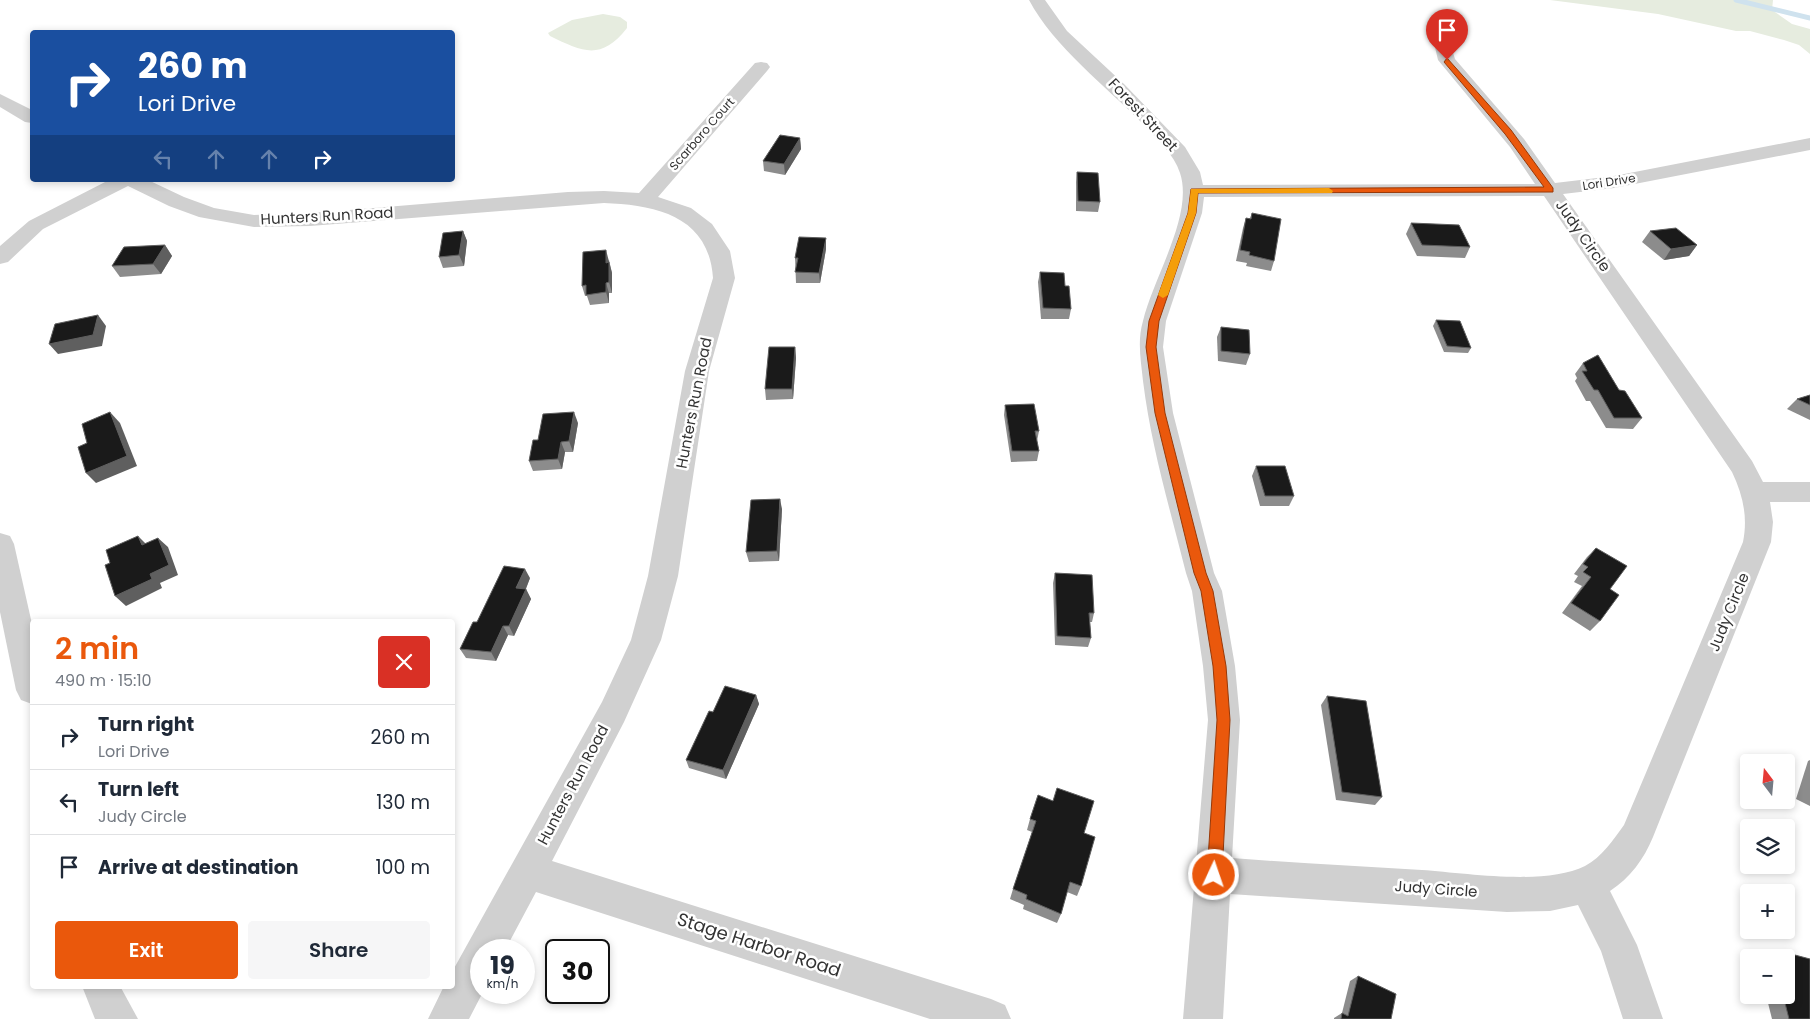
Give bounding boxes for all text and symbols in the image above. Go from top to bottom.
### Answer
pin [1426,9,1468,60]
icon: arrive [1433,16,1461,44]
text: 260 m [138,41,248,90]
icon: right [55,50,120,115]
street label: Forest Street [1104,73,1183,156]
text: Lori Drive [138,88,236,119]
street label: Scarboro Court [665,94,738,174]
icon: left [149,145,177,173]
icon: ahead [202,145,230,173]
icon: ahead [255,145,283,173]
icon: right [308,145,336,173]
street label: Lori Drive [1581,169,1637,194]
street label: Judy Circle [1551,196,1616,276]
street label: Hunters Run Road [260,202,394,229]
street label: Hunters Run Road [671,336,717,470]
street label: Judy Circle [1703,569,1754,654]
text: 2 min [55,627,139,670]
button: close [378,636,430,688]
text: 490 m · 15:10 [55,669,152,692]
text: Turn right [98,711,194,738]
street label: Hunters Run Road [532,721,613,848]
icon: right [55,723,83,751]
text: 260 m [370,724,430,751]
text: Lori Drive [98,740,169,763]
north arrow [1740,754,1795,809]
map controls [1740,754,1795,1004]
text: Turn left [98,776,179,803]
icon: left [55,788,83,816]
text: 130 m [376,789,430,816]
text: Judy Circle [98,805,187,828]
button: layers [1740,819,1795,874]
position arrow [1187,848,1239,900]
icon: arrive [55,853,83,881]
text: Arrive at destination [98,854,299,881]
text: 100 m [375,854,430,881]
street label: Judy Circle [1394,875,1478,902]
button: + [1740,884,1795,939]
street label: Stage Harbor Road [674,906,844,983]
button: Exit [55,921,238,979]
button: Share [248,921,430,979]
speed limit sign: 30 [545,939,610,1004]
text: 19 [490,948,515,983]
button: − [1740,949,1795,1004]
text: km/h [487,975,518,992]

